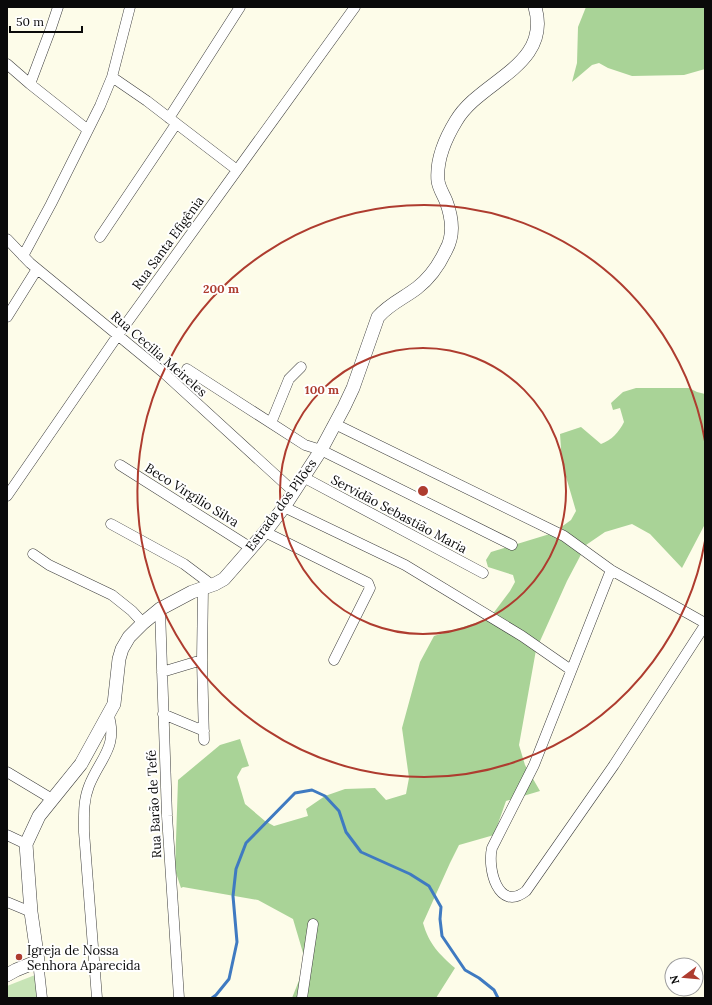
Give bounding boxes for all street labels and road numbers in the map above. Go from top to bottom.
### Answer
street label: Rua Santa Efigênia [128,193,208,293]
street label: Rua Cecilia Meireles [107,308,211,400]
street label: Estrada dos Pilões [242,456,320,554]
street label: Beco Virgilio Silva [142,459,242,531]
street label: Servidão Sebastião Maria [328,471,470,557]
street label: Rua Barão de Tefé [143,749,165,859]

